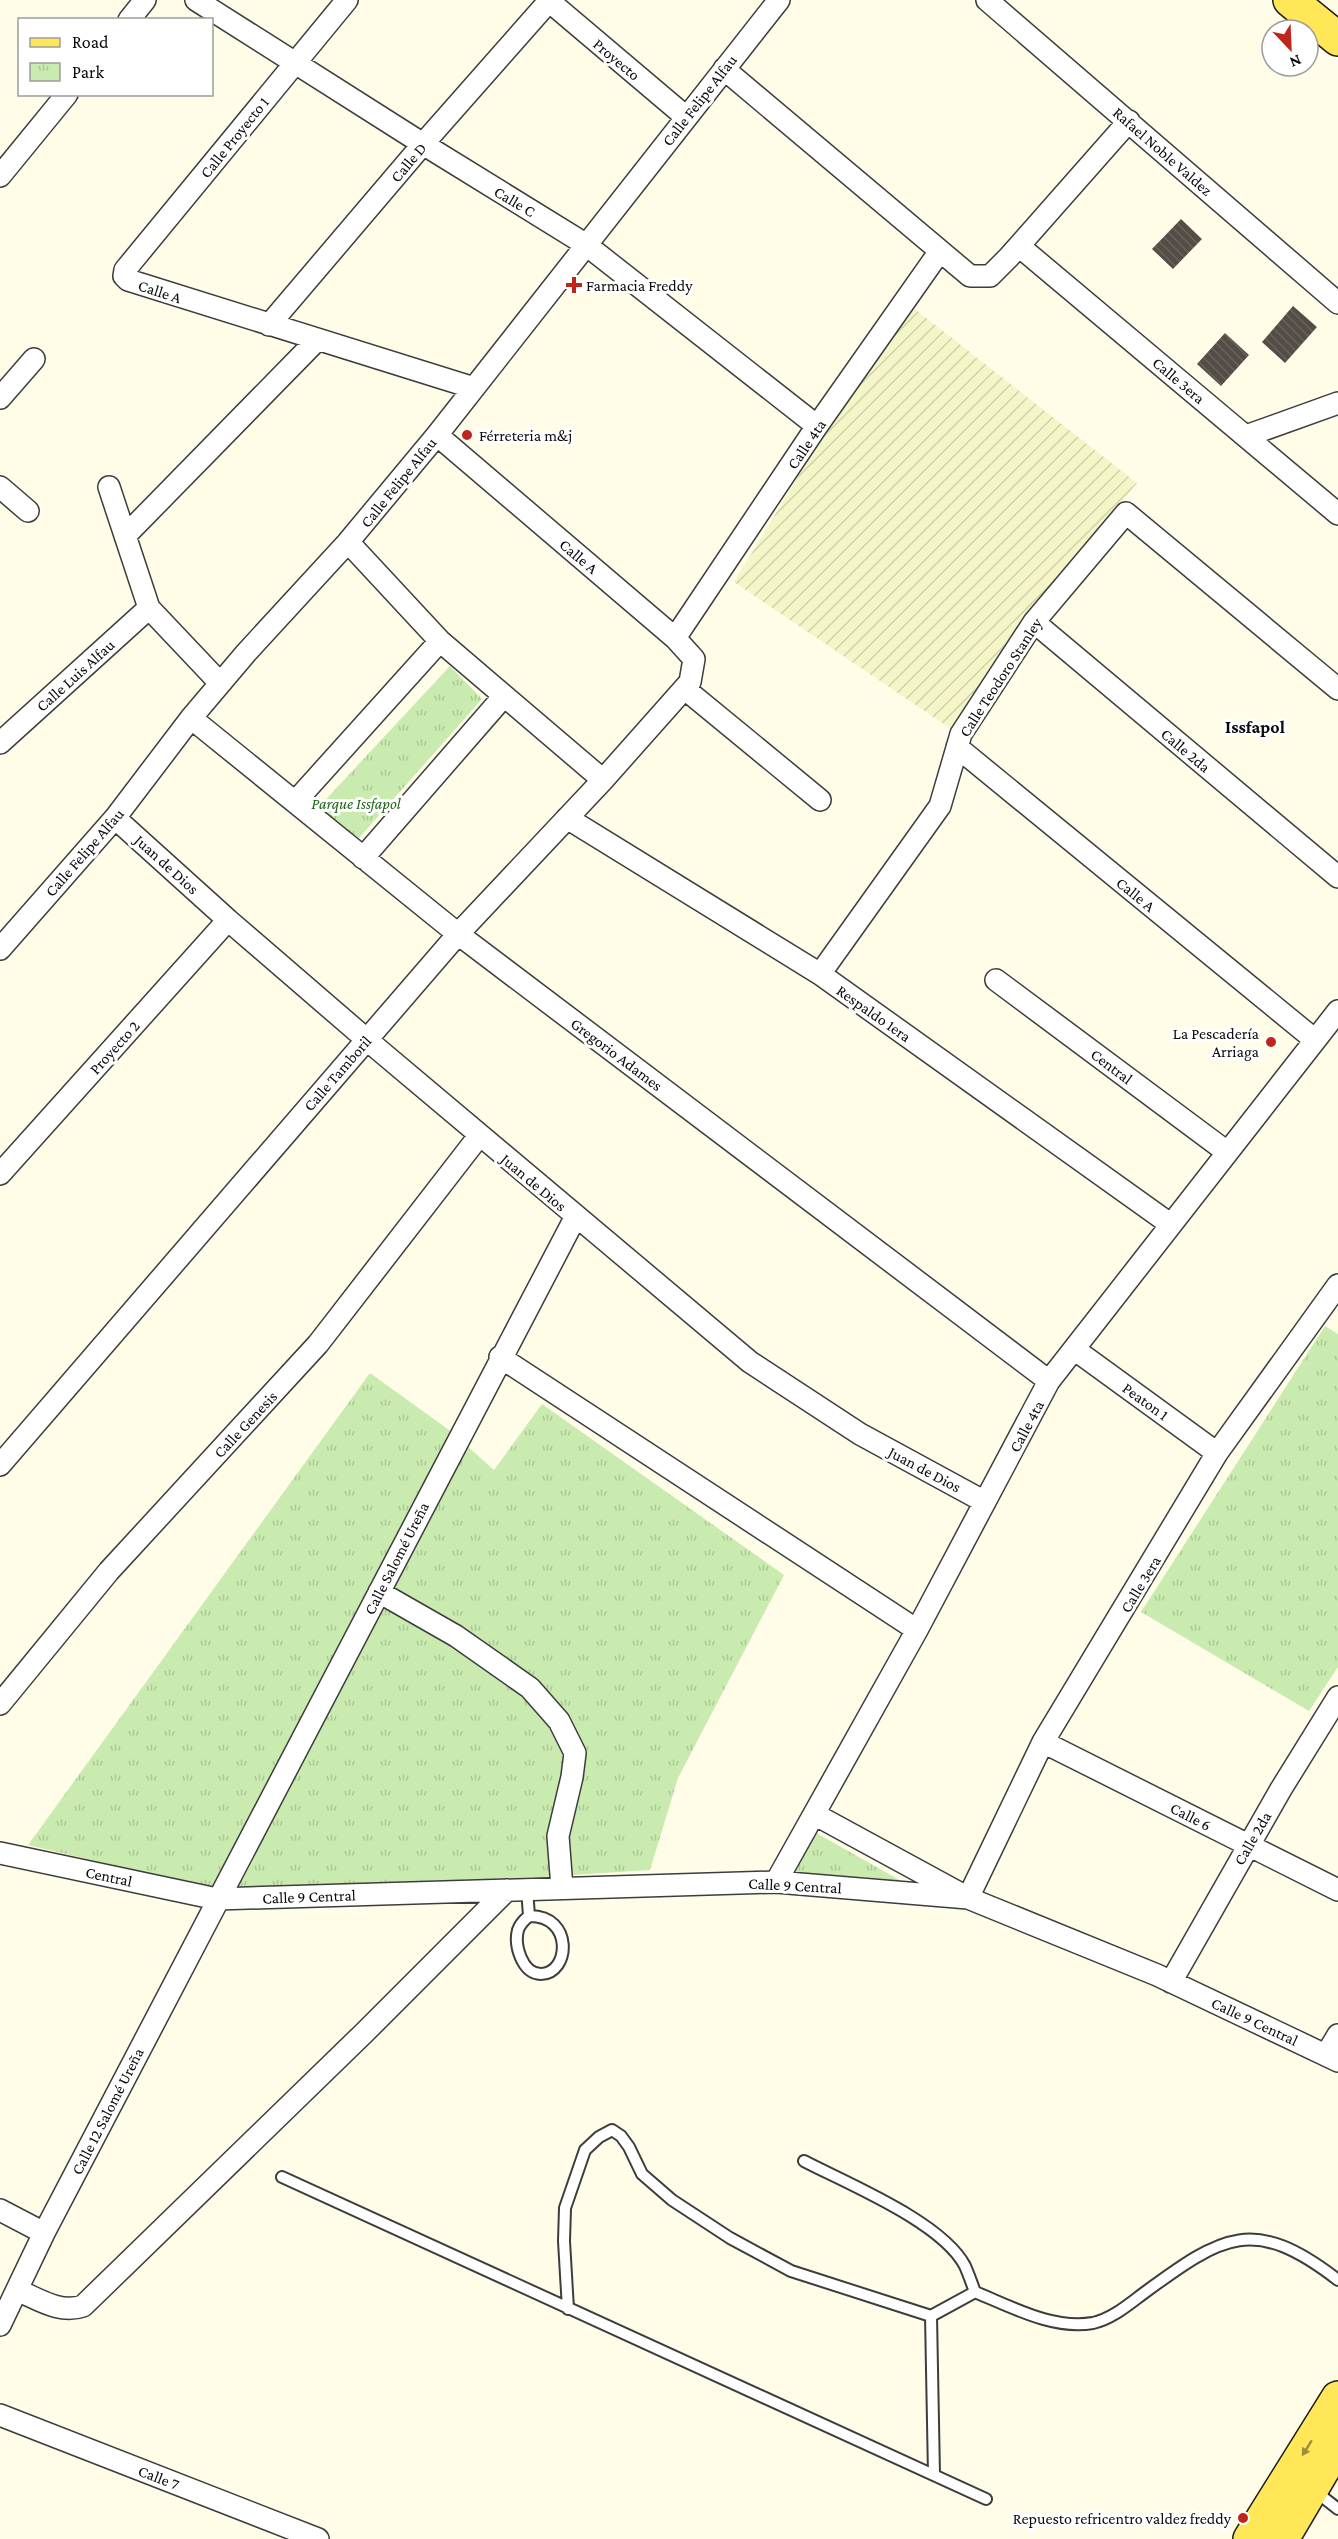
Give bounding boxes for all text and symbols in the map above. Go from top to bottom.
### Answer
legend [18,18,213,96]
north arrow [1260,18,1320,78]
text: Road [72,32,109,52]
street label: Proyecto [589,35,643,84]
street label: Calle Felipe Alfau [659,51,741,150]
text: N [1287,51,1304,71]
text: Park [72,62,104,82]
street label: Calle Proyecto 1 [197,94,273,182]
street label: Rafael Noble Valdez [1110,104,1216,199]
street label: Calle D [387,139,430,185]
street label: Calle C [491,183,538,220]
street label: Calle A [136,277,184,307]
place label: Farmacia Freddy [586,277,693,295]
marker: Farmacia Freddy [567,278,581,292]
street label: Calle 3era [1149,354,1209,407]
street label: Calle 4ta [784,416,829,472]
place label: Férreteria m&j [479,427,572,445]
marker: Férreteria m&j [460,428,474,442]
street label: Calle Felipe Alfau [357,434,441,531]
street label: Calle A [556,536,602,578]
street label: Calle Teodoro Stanley [956,614,1046,740]
street label: Calle Luis Alfau [33,636,118,715]
district label: Issfapol [1225,717,1285,737]
street label: Calle 2da [1158,725,1214,776]
park label: Parque Issfapol [311,795,402,813]
street label: Calle Felipe Alfau [42,805,128,900]
street label: Juan de Dios [129,830,202,898]
street label: Calle A [1113,874,1159,916]
street label: Respaldo 1era [833,982,914,1046]
street label: Gregorio Adames [567,1015,666,1095]
street label: Proyecto 2 [86,1017,144,1078]
place label: La Pescadería Arriaga [1173,1025,1260,1061]
street label: Calle Tamboril [300,1032,375,1114]
marker: La Pescadería Arriaga [1264,1035,1278,1049]
street label: Central [1088,1045,1136,1087]
street label: Juan de Dios [495,1149,570,1215]
street label: Peaton 1 [1120,1379,1172,1424]
street label: Calle Genesis [210,1388,280,1461]
street label: Calle 4ta [1006,1397,1047,1455]
street label: Juan de Dios [883,1442,964,1497]
street label: Calle Salomé Ureña [361,1499,432,1617]
street label: Calle 3era [1117,1553,1164,1615]
street label: Calle 6 [1168,1799,1214,1834]
street label: Calle 2da [1230,1808,1275,1868]
street label: Central [84,1863,134,1890]
street label: Calle 9 Central [748,1875,842,1896]
street label: Calle 9 Central [262,1886,356,1907]
street label: Calle 9 Central [1209,1994,1301,2049]
street label: Calle 12 Salomé Ureña [68,2045,147,2177]
one-way arrow [1301,2439,1312,2456]
street label: Calle 7 [136,2462,182,2493]
place label: Repuesto refricentro valdez freddy [1013,2510,1232,2528]
marker: Repuesto refricentro valdez freddy [1236,2511,1250,2525]

